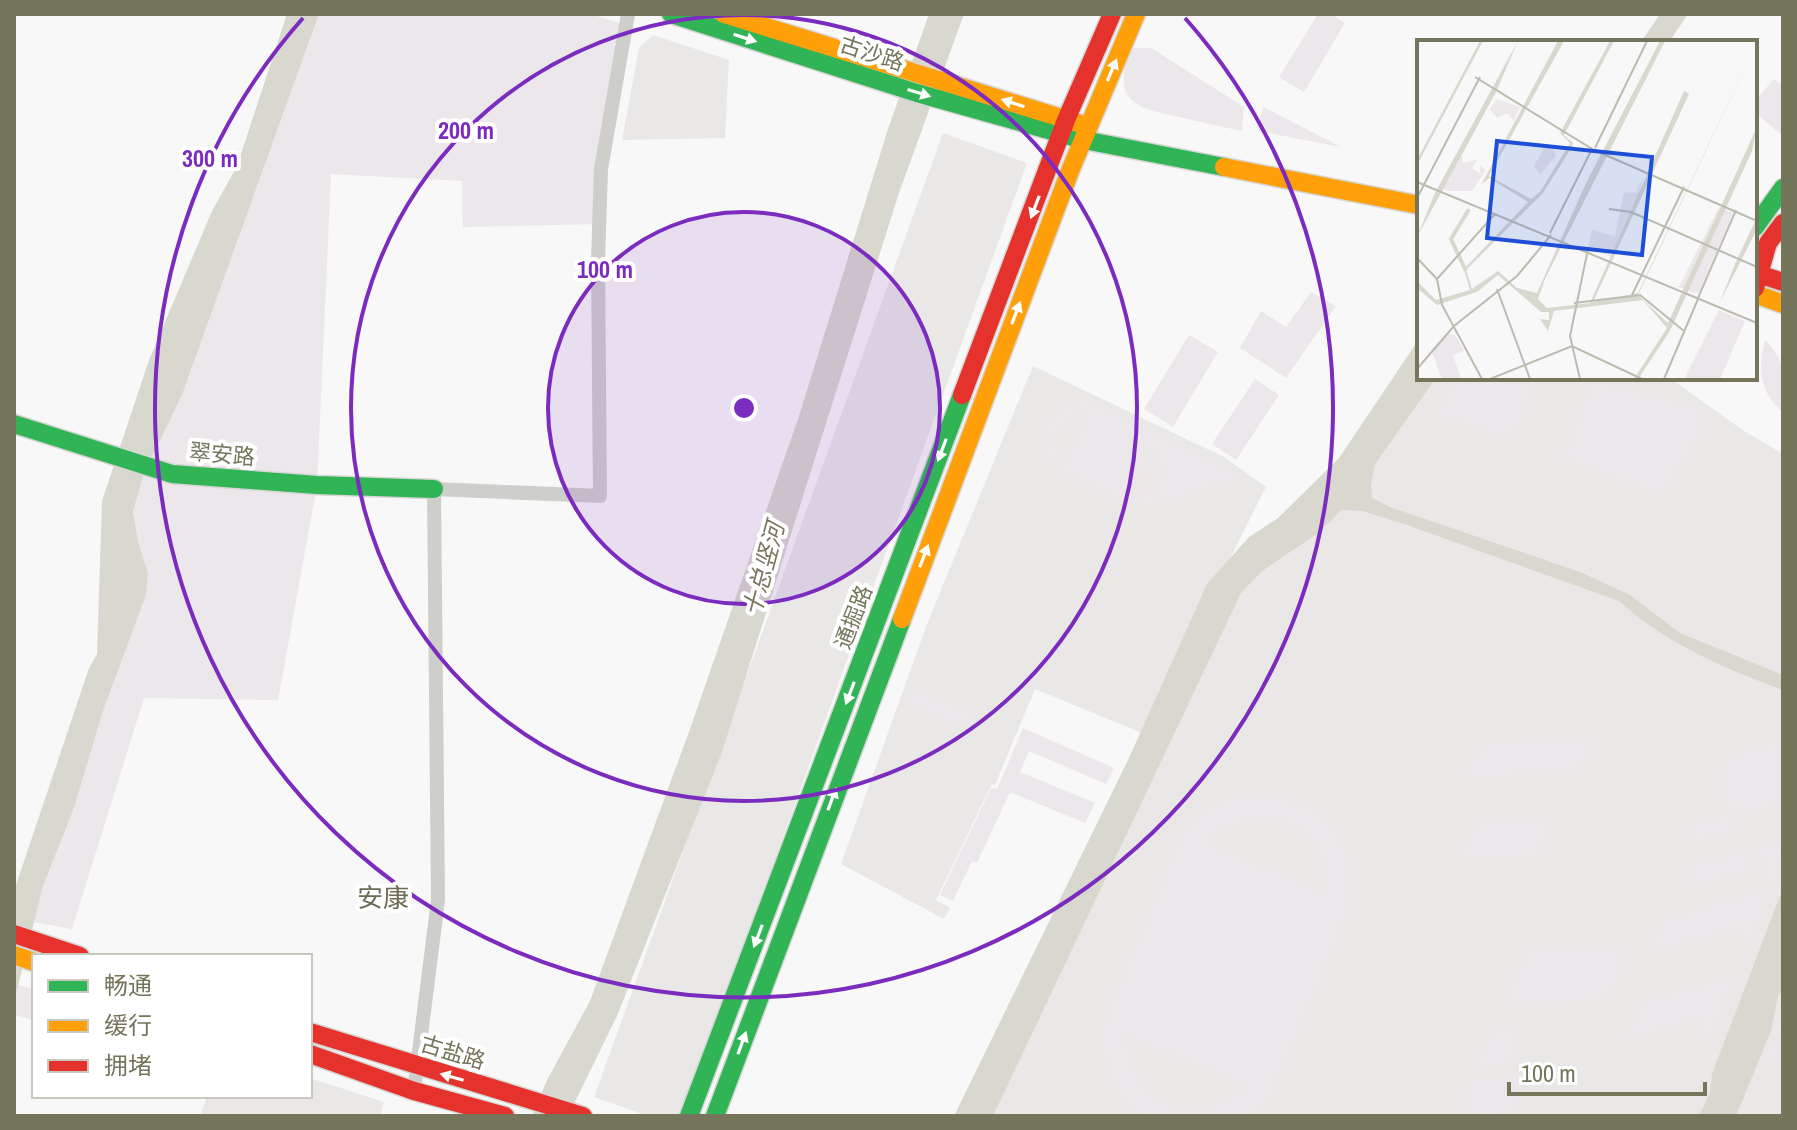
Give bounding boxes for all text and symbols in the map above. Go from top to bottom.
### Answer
street label: 古沙路 [836,29,908,77]
one-way arrow [733,32,757,45]
inset map [1417,40,1757,380]
one-way arrow [1106,58,1119,82]
one-way arrow [907,87,931,100]
one-way arrow [1001,96,1025,108]
text: 200 m [438,114,494,146]
text: 300 m [182,142,238,174]
one-way arrow [1028,195,1041,219]
text: 100 m [577,253,633,285]
one-way arrow [1010,301,1023,325]
centre of rings [730,394,758,422]
street label: 翠安路 [188,436,256,472]
one-way arrow [935,438,948,462]
water label: 十总竖河 [735,515,792,620]
one-way arrow [918,544,931,568]
street label: 通掘路 [827,581,879,653]
one-way arrow [843,681,856,705]
one-way arrow [827,787,839,811]
district label: 安康 [357,880,409,915]
one-way arrow [751,924,763,948]
legend [32,954,312,1098]
text: 畅通 [104,969,152,1001]
text: 缓行 [104,1009,152,1041]
street label: 古盐路 [417,1028,489,1076]
one-way arrow [736,1031,749,1055]
scale bar [1509,1046,1705,1096]
text: 拥堵 [104,1049,152,1081]
text: 100 m [1521,1057,1576,1089]
one-way arrow [440,1070,464,1083]

